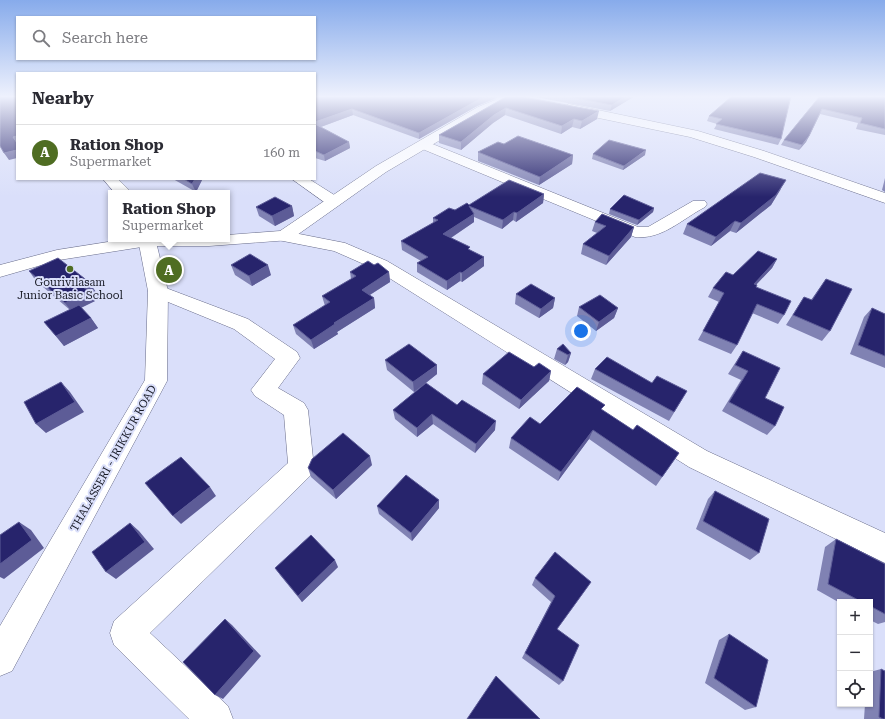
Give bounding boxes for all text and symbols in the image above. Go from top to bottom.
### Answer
search box [16,16,316,60]
icon: search [30,27,52,49]
text: Search here [62,29,148,47]
text: Nearby [32,88,94,108]
text: Ration Shop [70,136,164,154]
text: A [40,145,50,160]
text: 160 m [263,145,300,160]
text: Supermarket [70,154,151,169]
popup [108,190,230,242]
text: Ration Shop [122,200,216,218]
text: Supermarket [122,218,203,233]
pin: A [156,255,182,285]
marker: Gourivilasam Junior Basic School [65,264,75,274]
place label: Gourivilasam Junior Basic School [17,276,123,302]
your location [571,321,591,341]
street label: THALASSERI - IRIKKUR ROAD [68,383,159,534]
map controls [837,599,873,707]
button: + [837,599,873,635]
button: − [837,635,873,671]
button: locate [837,671,873,707]

